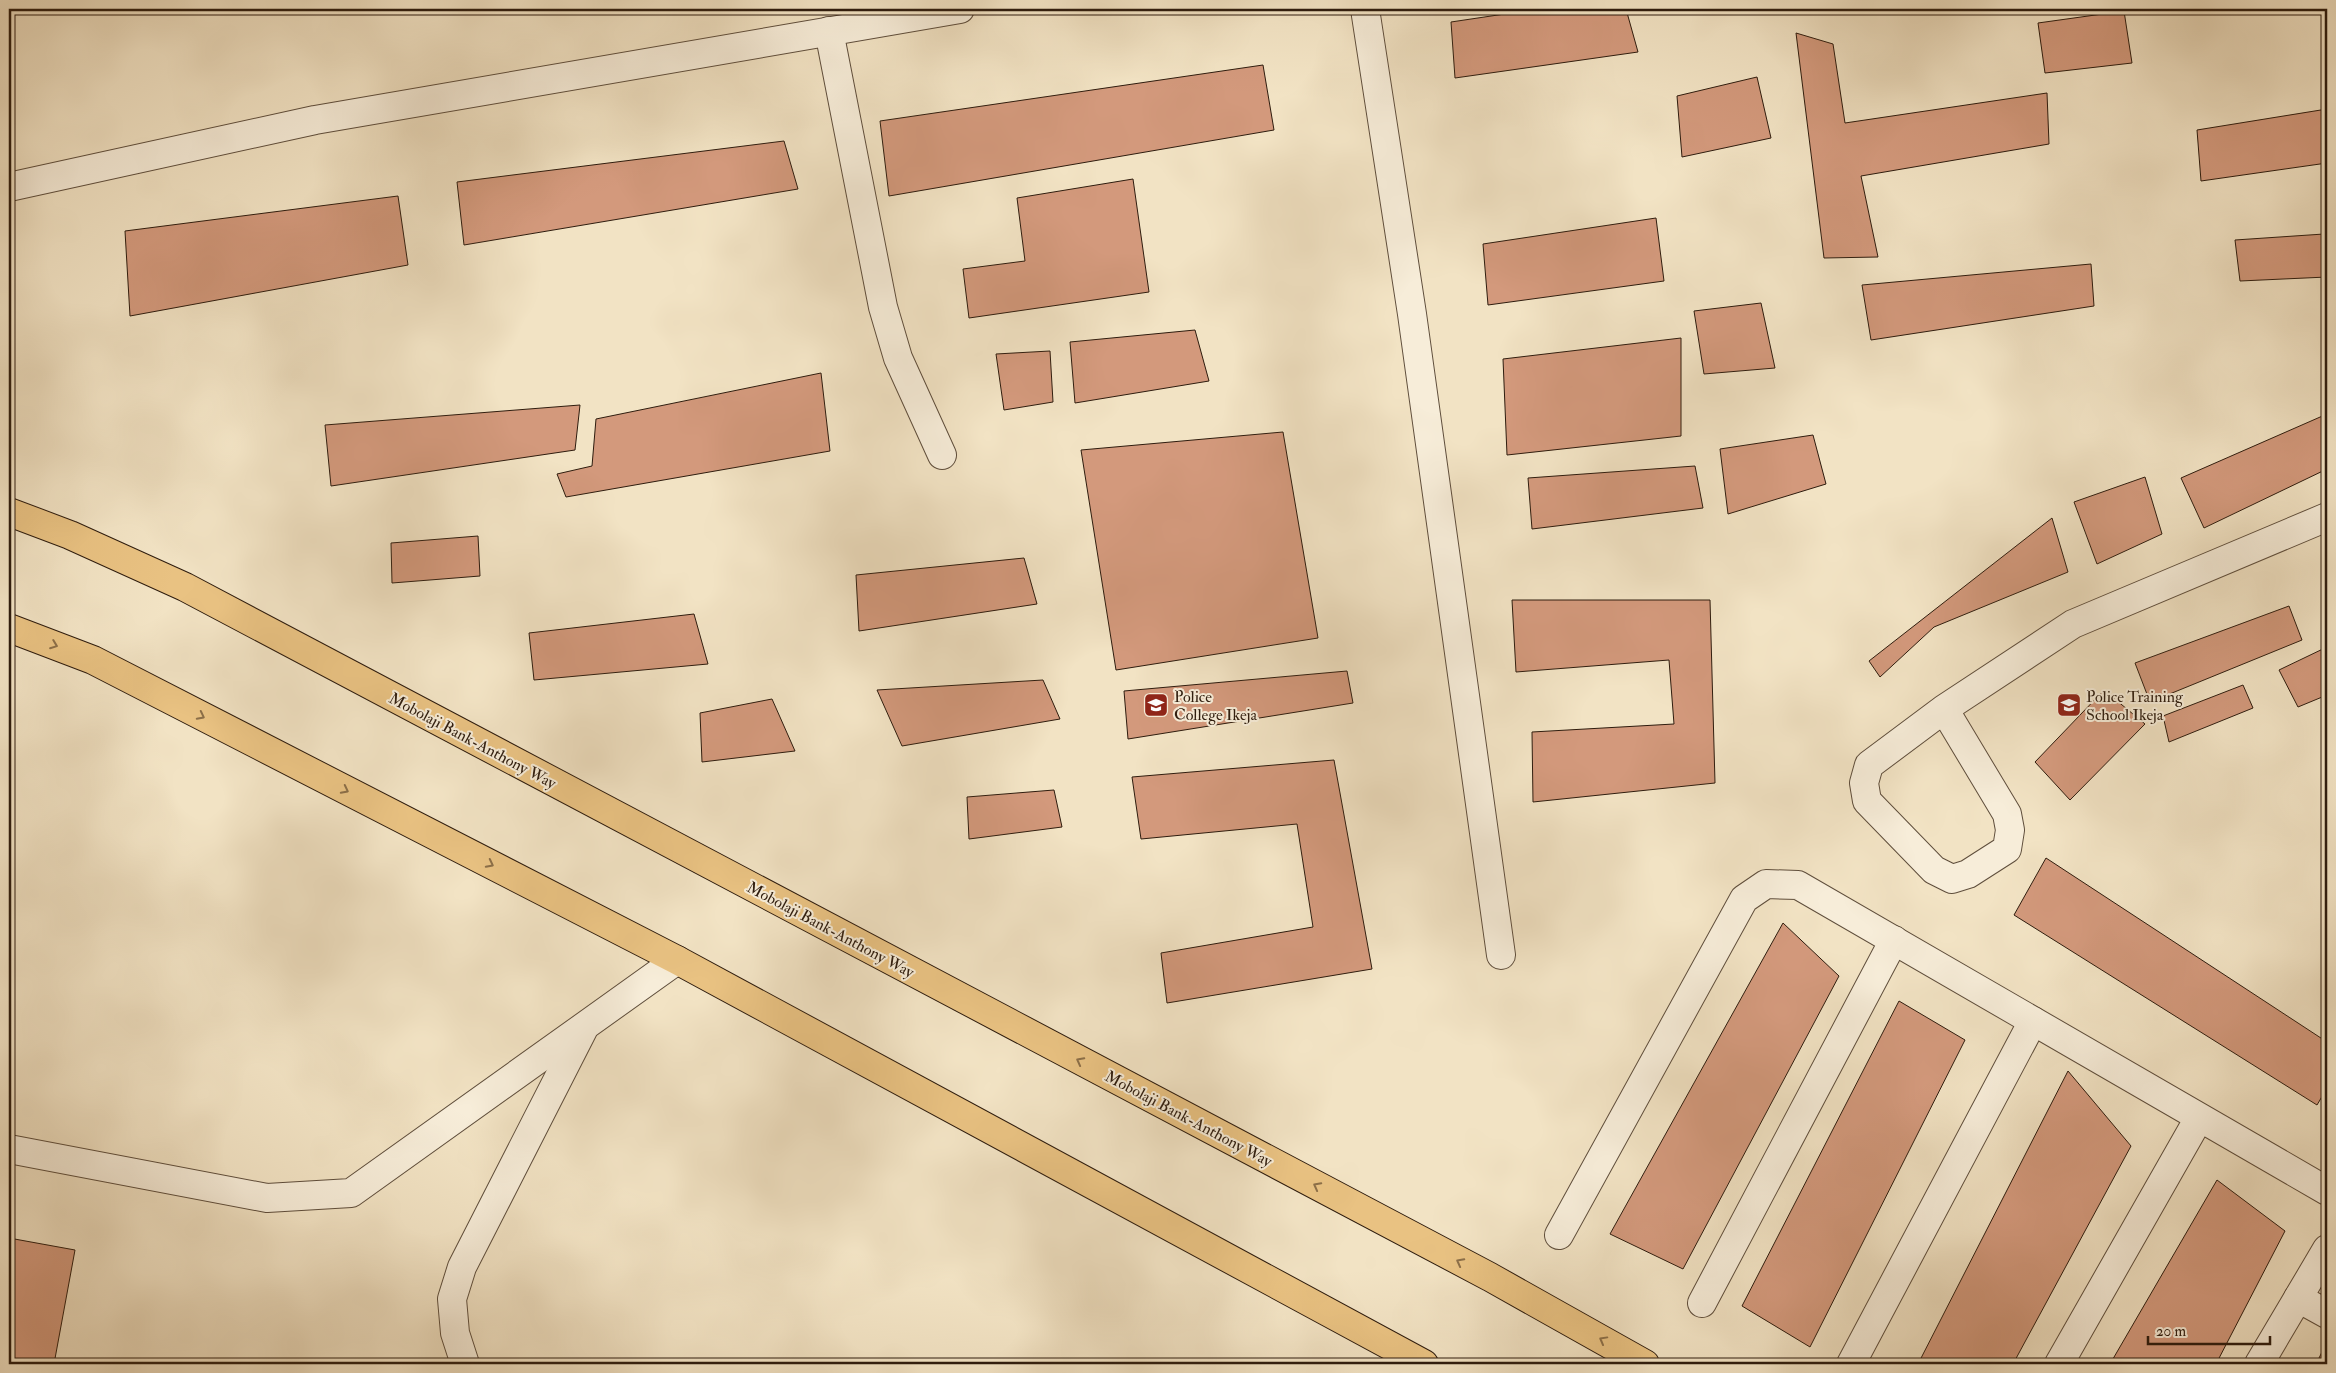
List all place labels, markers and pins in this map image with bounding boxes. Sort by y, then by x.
place label: Police College Ikeja [1174,687,1257,725]
place label: Police Training School Ikeja [2086,687,2184,725]
school or university icon: Police College Ikeja [1143,692,1169,718]
school or university icon: Police Training School Ikeja [2056,692,2082,718]

